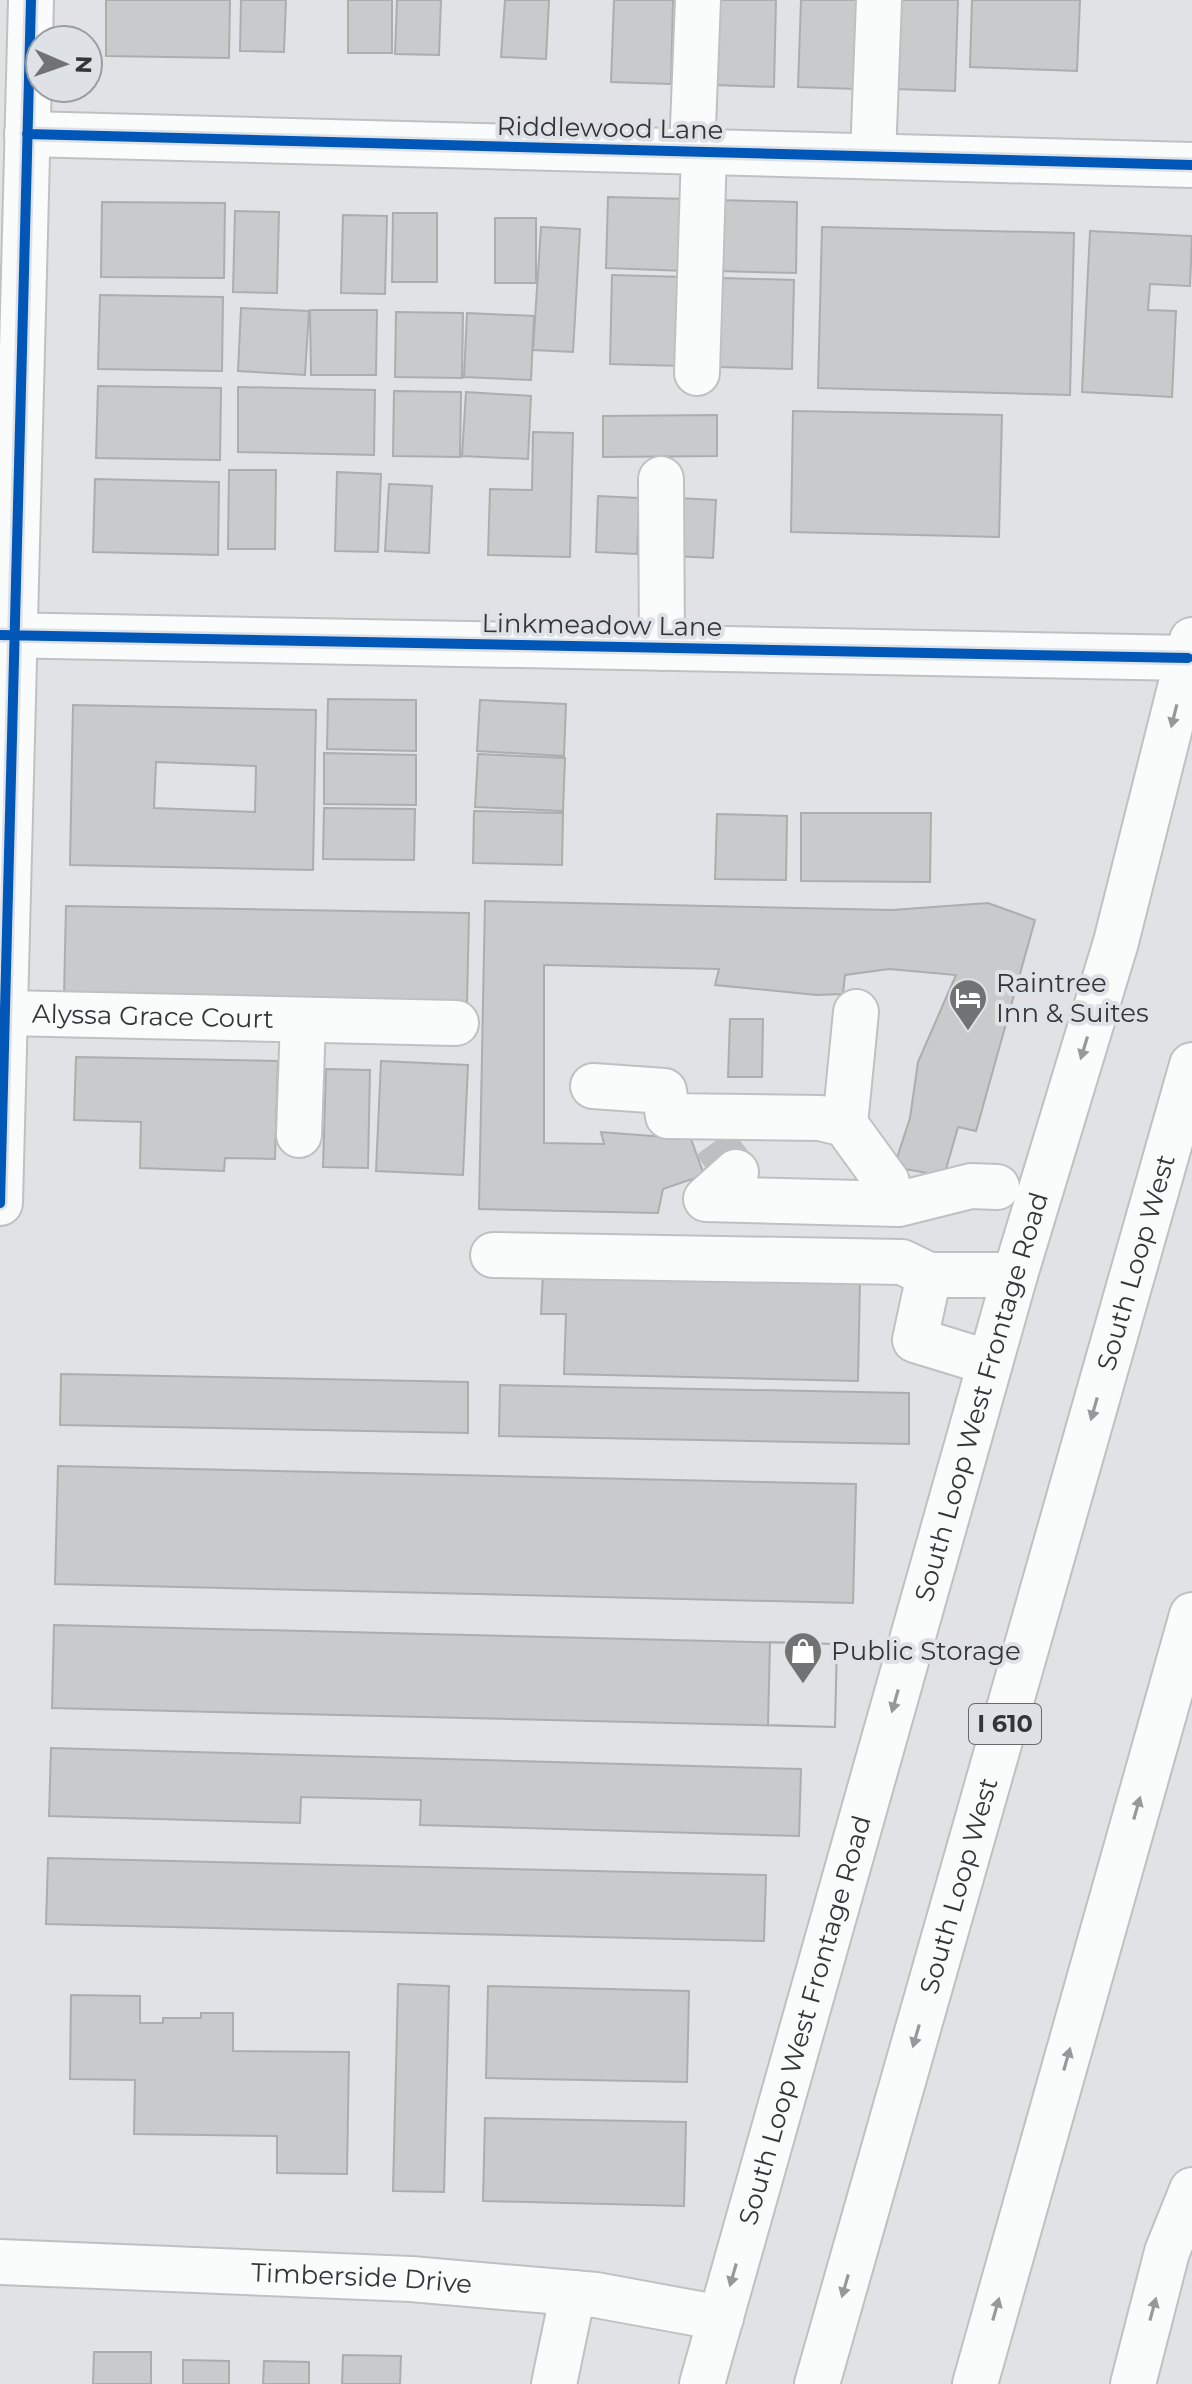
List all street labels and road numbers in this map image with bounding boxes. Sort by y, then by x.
street label: Riddlewood Lane [496,110,724,146]
street label: Linkmeadow Lane [481,607,723,643]
street label: Alyssa Grace Court [32,998,274,1035]
street label: South Loop West [1090,1151,1182,1374]
street label: South Loop West Frontage Road [908,1188,1055,1605]
road number: I 610 [969,1704,1041,1744]
street label: South Loop West [913,1774,1005,1998]
street label: South Loop West Frontage Road [732,1812,878,2229]
street label: Timberside Drive [250,2256,473,2300]

